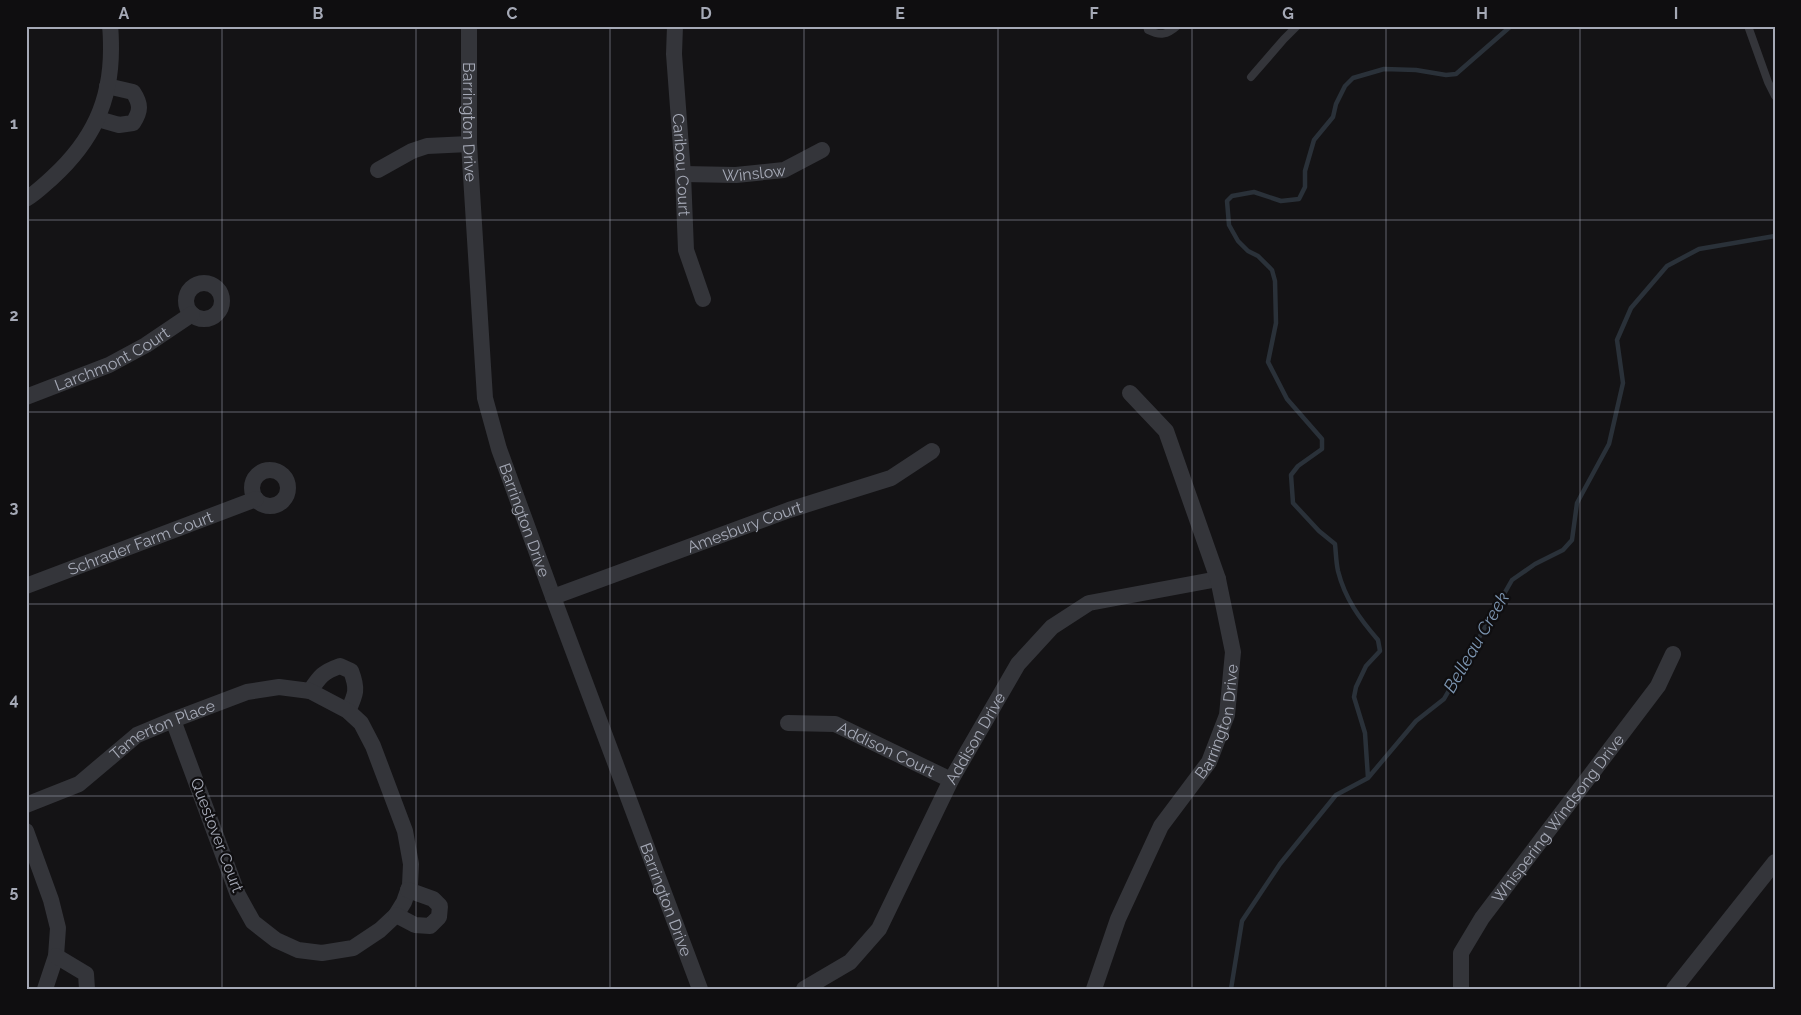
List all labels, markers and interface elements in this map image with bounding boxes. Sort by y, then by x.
text: A [119,4,130,23]
text: B [313,4,324,23]
text: C [507,4,518,23]
text: D [700,4,712,23]
text: E [895,4,905,23]
text: F [1089,4,1099,23]
text: G [1282,4,1294,23]
text: H [1476,4,1488,23]
text: I [1674,4,1678,23]
street label: Barrington Drive [459,62,481,182]
street label: Caribou Court [669,113,694,217]
text: 1 [10,114,18,133]
street label: Winslow [722,160,787,185]
text: 2 [9,306,19,325]
street label: Larchmont Court [52,322,173,395]
street label: Barrington Drive [495,461,554,580]
street label: Amesbury Court [684,497,805,556]
text: 3 [10,498,19,517]
street label: Schrader Farm Court [65,507,216,579]
water label: Belleau Creek [1439,588,1513,696]
street label: Barrington Drive [1190,663,1241,782]
street label: Addison Drive [941,689,1009,788]
text: 4 [9,690,19,709]
street label: Tamerton Place [106,696,218,763]
street label: Addison Court [835,717,939,781]
street label: Whispering Windsong Drive [1488,730,1628,906]
street label: Questover Court [186,775,248,895]
street label: Barrington Drive [637,840,696,959]
text: 5 [10,882,19,901]

